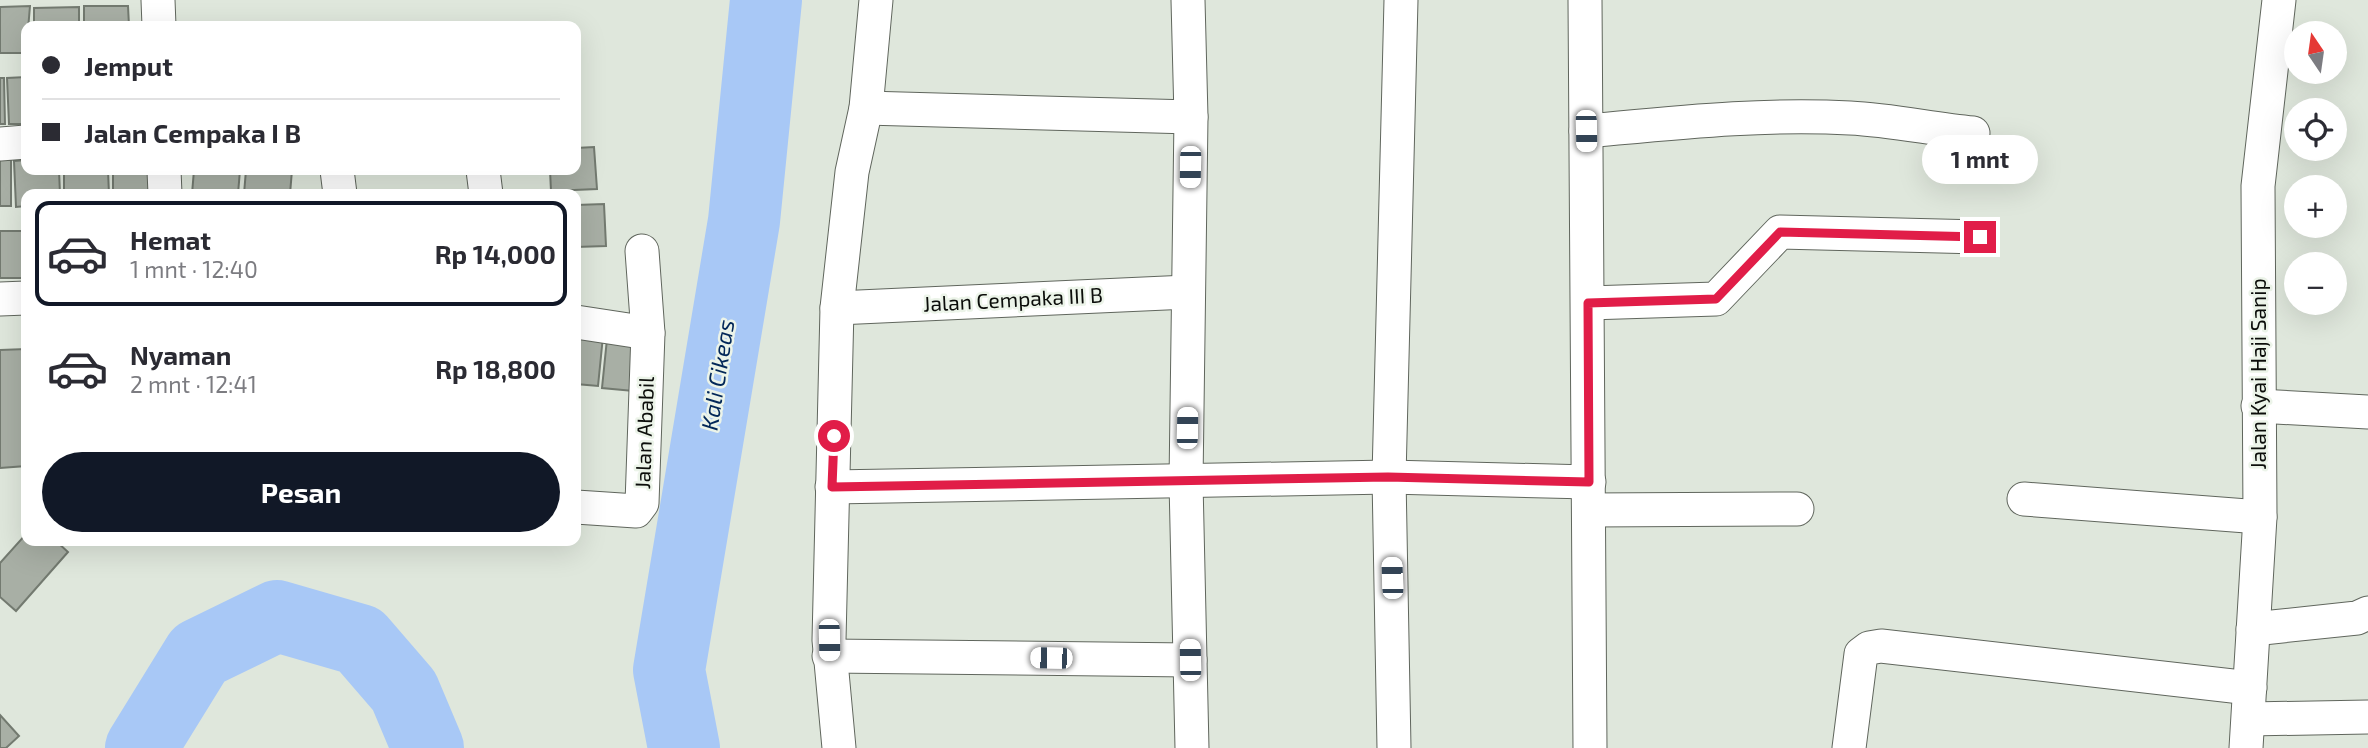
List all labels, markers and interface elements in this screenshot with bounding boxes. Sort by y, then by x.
north arrow [2284,21,2347,84]
map controls [2284,21,2347,315]
text: Jemput [84,50,173,81]
button: locate [2284,98,2347,161]
car [1576,110,1597,152]
text: Jalan Cempaka I B [84,117,301,148]
callout: 1 mnt [1922,135,2038,184]
text: 1 mnt [1951,145,2009,173]
car [1180,146,1201,188]
button: + [2284,175,2347,238]
route end [1964,221,1996,253]
icon: car [46,222,109,285]
text: Hemat [130,224,211,255]
text: Rp 14,000 [435,238,556,269]
button: − [2284,252,2347,315]
text: 1 mnt · 12:40 [130,255,258,283]
street label: Jalan Kyai Haji Sanip [2245,278,2271,470]
street label: Jalan Cempaka III B [922,281,1103,316]
water label: Kali Cikeas [694,317,740,432]
icon: car [46,337,109,400]
text: Nyaman [130,339,231,370]
text: Rp 18,800 [435,353,556,384]
text: 2 mnt · 12:41 [130,370,257,398]
street label: Jalan Ababil [629,375,658,490]
car [1177,407,1198,449]
route start [818,420,850,452]
button: Pesan [42,452,560,532]
car [1381,557,1404,599]
car [819,619,840,661]
car [1180,639,1201,681]
car [1030,647,1073,669]

